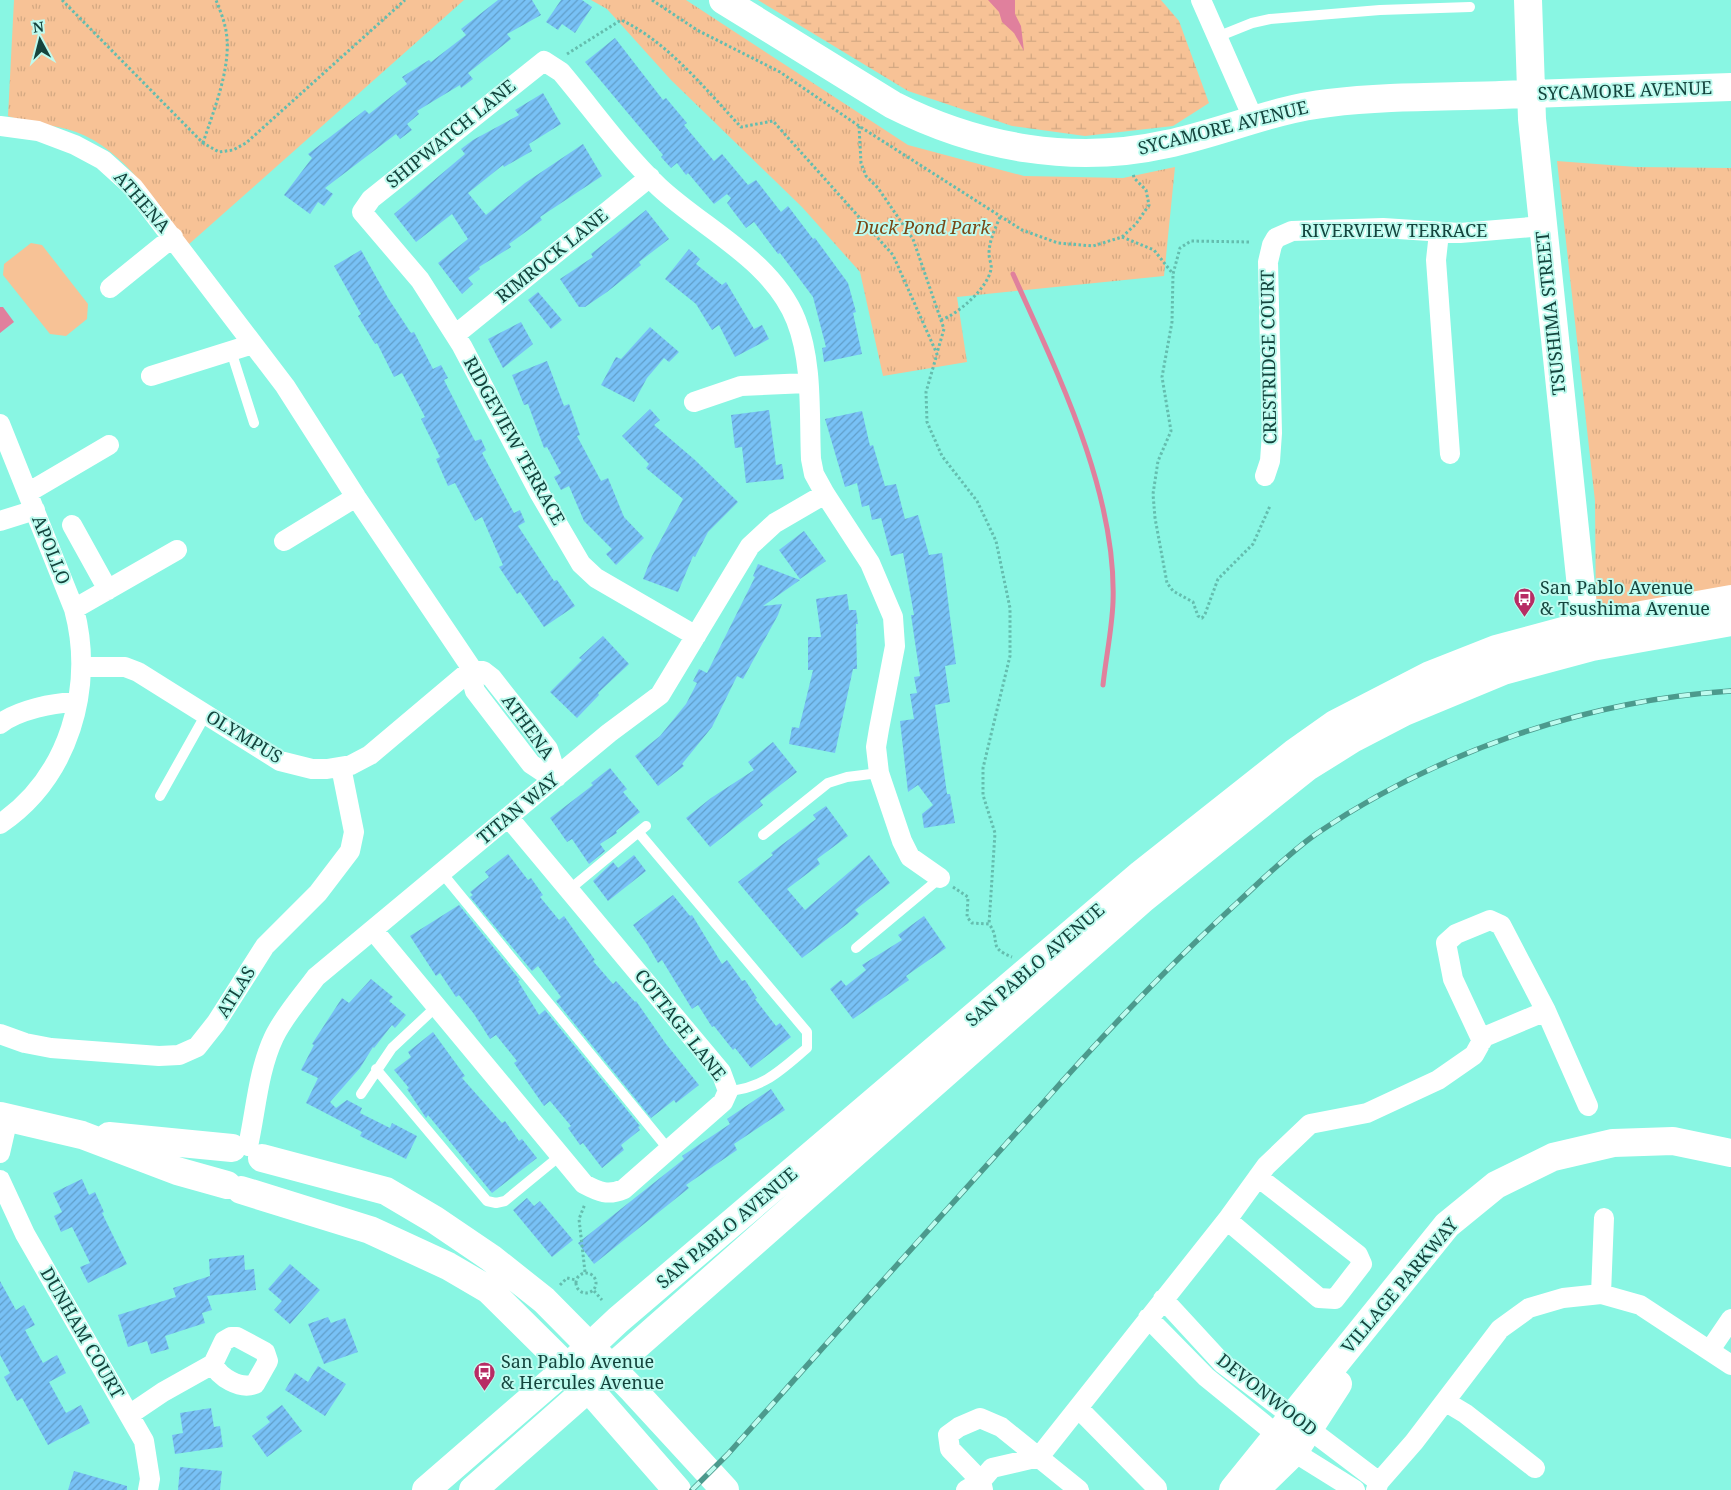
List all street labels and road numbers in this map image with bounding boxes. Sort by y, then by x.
street label: SHIPWATCH LANE [381,73,520,193]
street label: SYCAMORE AVENUE [1537,75,1712,105]
street label: SYCAMORE AVENUE [1135,94,1310,160]
street label: ATHENA [109,165,176,238]
street label: RIMROCK LANE [490,203,612,308]
street label: RIVERVIEW TERRACE [1301,218,1487,242]
street label: TSUSHIMA STREET [1529,230,1571,396]
street label: CRESTRIDGE COURT [1254,270,1282,445]
street label: RIDGEVIEW TERRACE [459,352,571,529]
street label: APOLLO [27,511,77,588]
street label: ATHENA [497,689,561,764]
street label: OLYMPUS [202,704,287,768]
street label: TITAN WAY [472,767,564,849]
street label: SAN PABLO AVENUE [960,897,1109,1031]
street label: ATLAS [210,961,260,1022]
street label: COTTAGE LANE [630,964,732,1085]
street label: SAN PABLO AVENUE [651,1161,802,1293]
street label: VILLAGE PARKWAY [1336,1212,1463,1358]
street label: DUNHAM COURT [35,1262,130,1403]
street label: DEVONWOOD [1213,1347,1323,1441]

